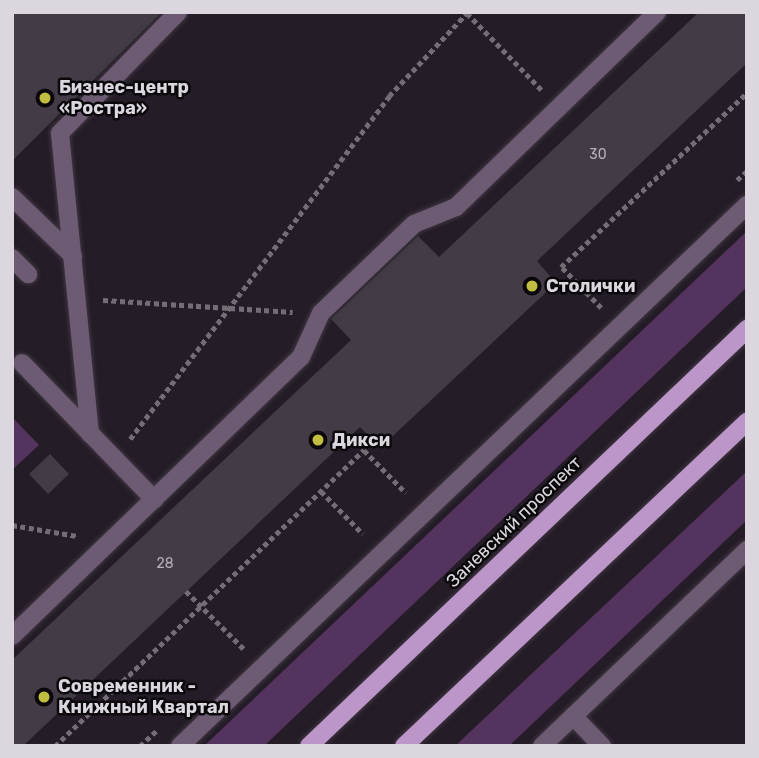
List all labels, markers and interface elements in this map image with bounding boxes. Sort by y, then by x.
place label: Бизнес-центр «Ростра» [59,77,189,119]
marker: Бизнес-центр «Ростра» [37,90,53,106]
house number: 30 [589,147,607,163]
place label: Столички [546,275,635,297]
marker: Столички [524,278,540,294]
place label: Дикси [332,429,390,451]
marker: Дикси [310,432,326,448]
street label: Заневский проспект [442,452,586,592]
house number: 28 [156,556,174,572]
place label: Современник - Книжный Квартал [58,676,229,718]
marker: Современник - Книжный Квартал [36,689,52,705]

